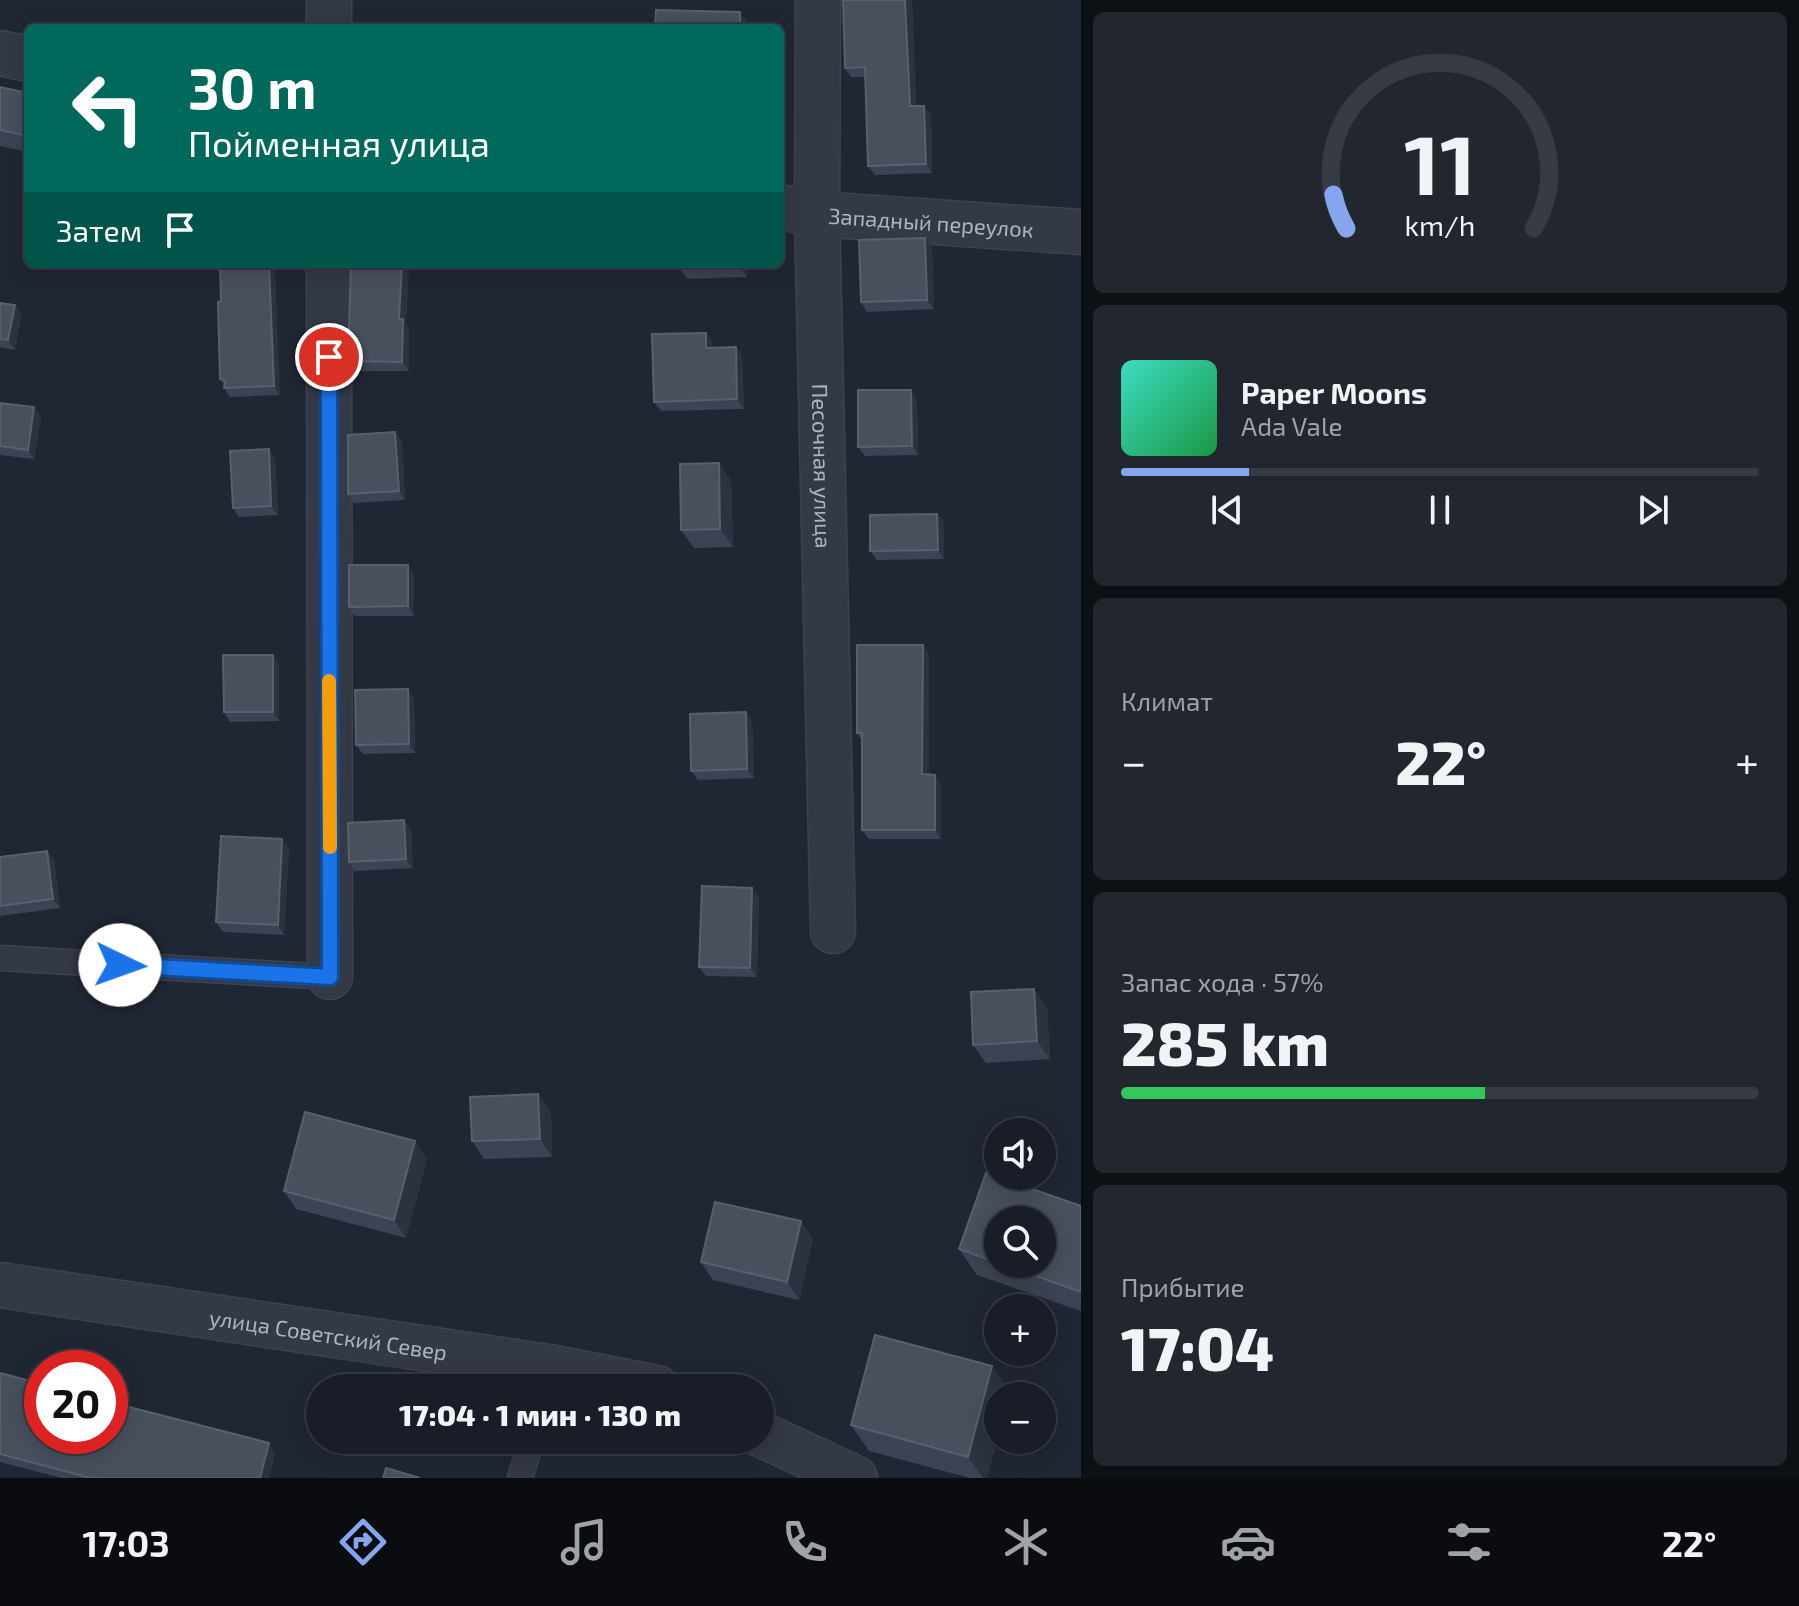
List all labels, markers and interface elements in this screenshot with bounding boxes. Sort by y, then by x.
text: 30 m [188,53,317,120]
icon: left [56,56,160,160]
text: 11 [1404,111,1476,211]
text: Пойменная улица [188,121,490,164]
street label: Западный переулок [828,202,1035,242]
text: km/h [1405,207,1475,242]
icon: arrive [158,208,202,252]
text: Затем [56,212,142,248]
pin [295,323,363,391]
icon: arrive [307,335,351,379]
text: Paper Moons [1241,374,1427,410]
street label: Песочная улица [808,383,837,549]
text: Ada Vale [1241,410,1343,441]
icon: previous [1205,488,1249,532]
icon: pause [1418,488,1462,532]
icon: next [1631,488,1675,532]
text: Климат [1121,685,1213,716]
text: 22° [1395,725,1486,797]
text: − [1121,734,1147,787]
text: + [1735,734,1759,787]
position arrow [78,923,162,1007]
text: Запас хода · 57% [1121,966,1323,997]
text: 285 km [1121,1006,1329,1078]
map controls [984,1118,1056,1454]
button: sound [984,1118,1056,1190]
button: search [984,1206,1056,1278]
text: Прибытие [1121,1271,1245,1302]
button: + [984,1294,1056,1366]
street label: улица Советский Север [208,1303,449,1365]
text: 17:04 [1121,1311,1274,1383]
speed limit sign: 20 [24,1350,128,1454]
button: − [984,1382,1056,1454]
text: 17:04 · 1 мин · 130 m [399,1396,681,1432]
icon: directions [335,1514,391,1570]
icon: music [556,1514,612,1570]
icon: phone [777,1514,833,1570]
icon: climate [998,1514,1054,1570]
icon: car [1220,1514,1276,1570]
icon: filters [1441,1514,1497,1570]
text: 17:03 [83,1521,170,1564]
text: 22° [1662,1521,1716,1564]

